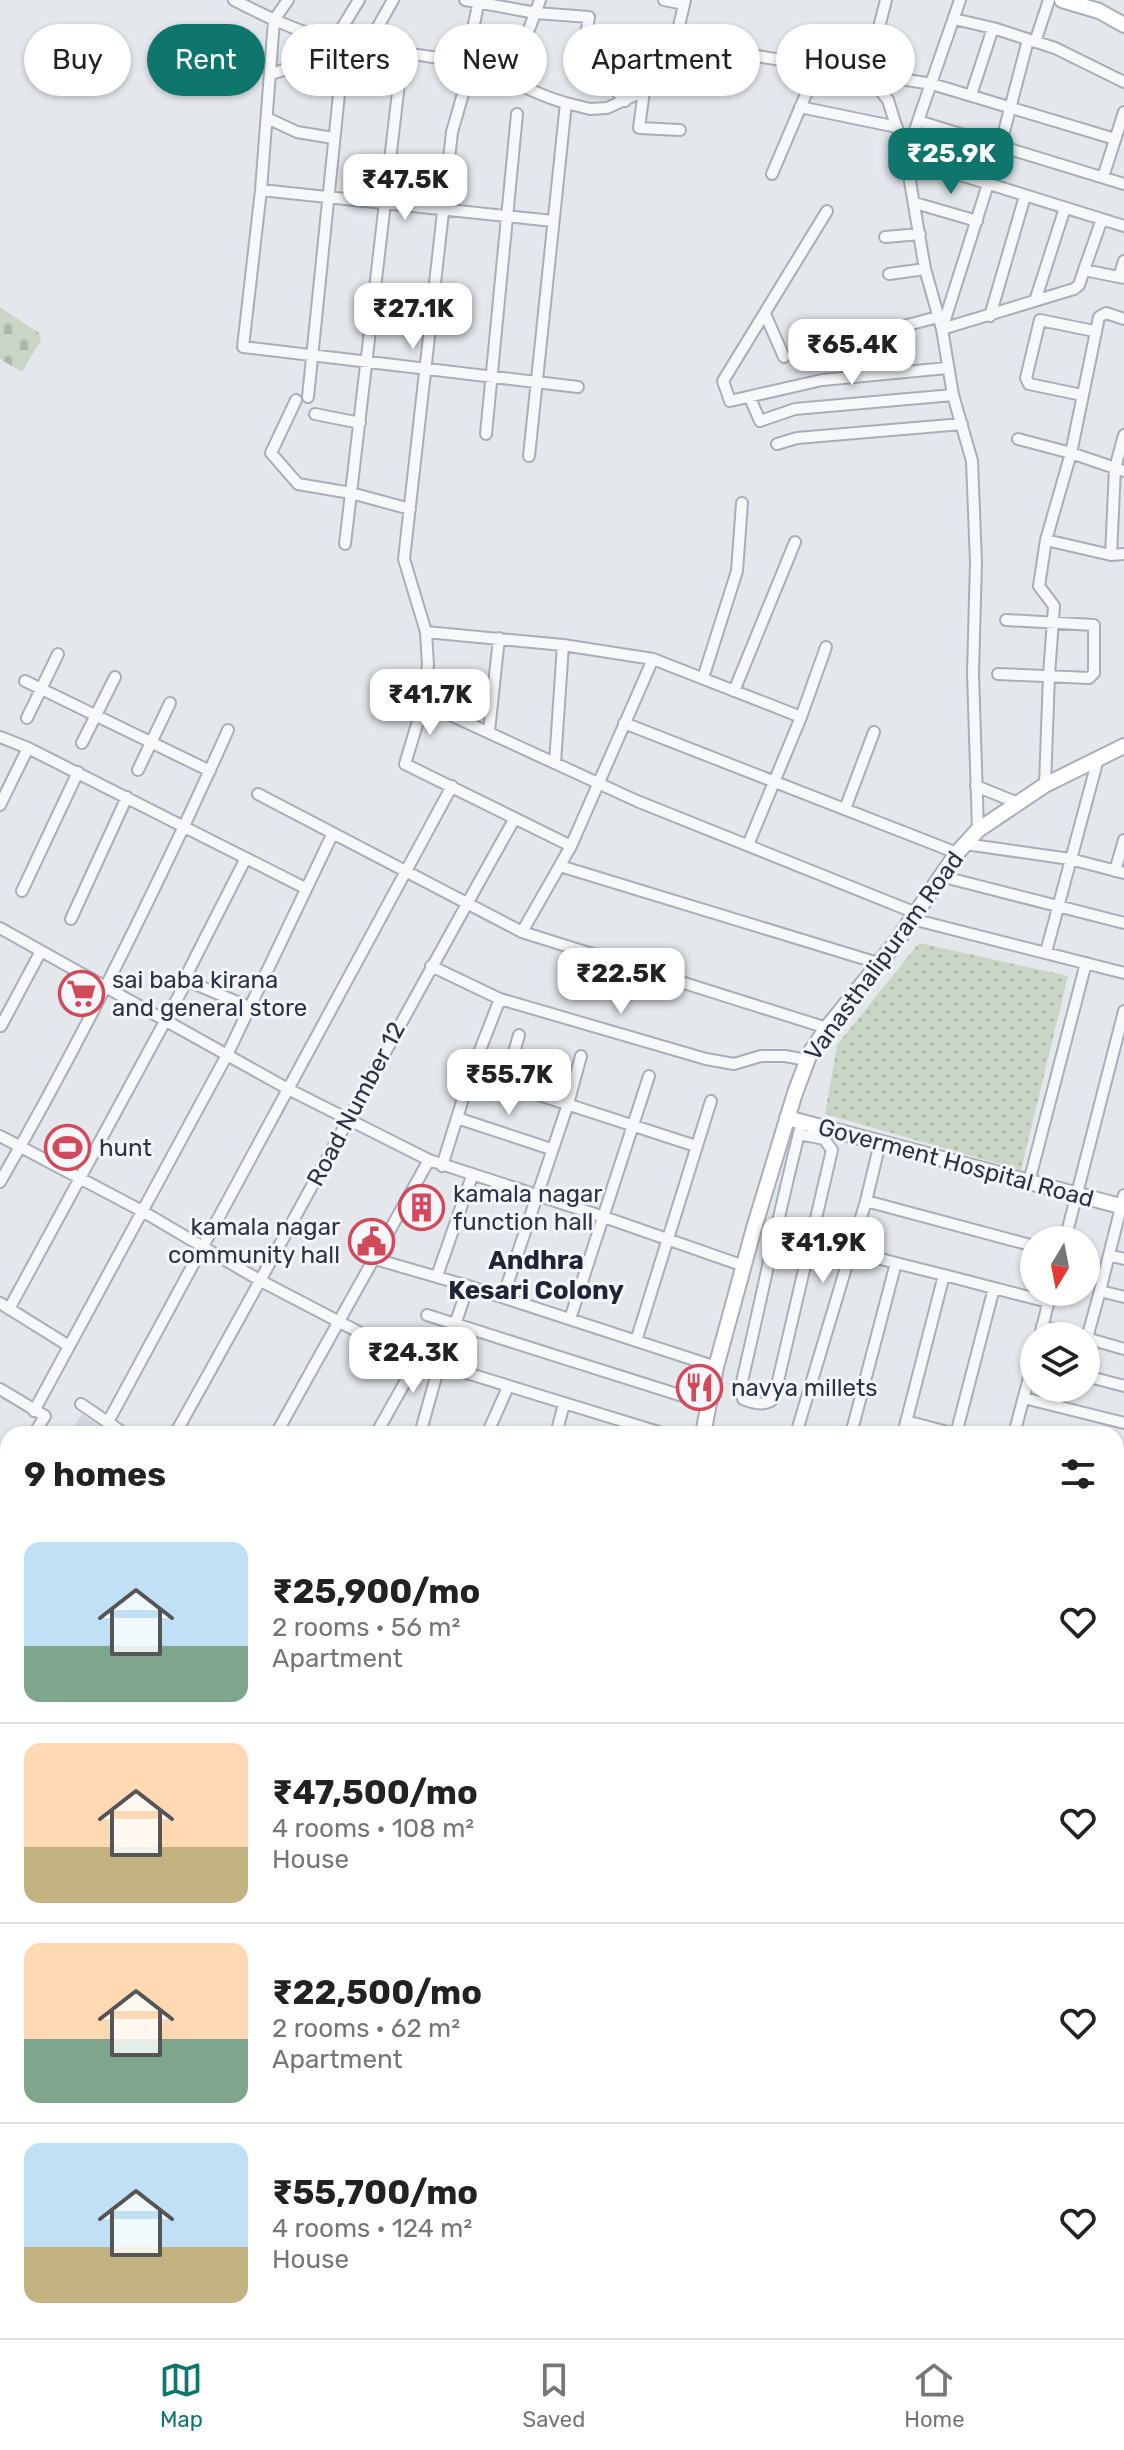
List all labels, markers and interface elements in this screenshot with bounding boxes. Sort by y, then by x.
chip: Buy [24,24,131,96]
chip: Rent [147,24,265,96]
chip: Filters [281,24,418,96]
chip: New [434,24,547,96]
chip: Apartment [563,24,760,96]
chip: House [776,24,915,96]
pin: ₹25.9K [886,128,1016,196]
text: ₹25.9K [906,138,996,169]
pin: ₹47.5K [340,154,470,222]
text: ₹47.5K [361,164,449,195]
pin: ₹27.1K [348,283,478,351]
text: ₹27.1K [372,293,454,324]
pin: ₹65.4K [787,319,917,387]
text: ₹65.4K [806,329,898,360]
pin: ₹41.7K [365,669,495,737]
text: ₹41.7K [388,679,472,710]
street label: Vanasthalipuram Road [799,846,969,1066]
pin: ₹22.5K [556,948,686,1016]
text: ₹22.5K [576,958,666,989]
place label: sai baba kirana and general store [112,966,307,1022]
supermarket icon: sai baba kirana and general store [57,970,105,1018]
street label: Road Number 12 [301,1017,411,1191]
pin: ₹55.7K [444,1049,574,1117]
text: ₹55.7K [465,1059,553,1090]
street label: Goverment Hospital Road [815,1113,1097,1213]
sports icon: hunt [44,1124,92,1172]
place label: hunt [99,1134,152,1162]
place label: kamala nagar function hall [453,1180,602,1236]
building icon: kamala nagar function hall [398,1184,446,1232]
place label: kamala nagar community hall [168,1213,340,1269]
public building icon: kamala nagar community hall [347,1217,395,1265]
pin: ₹41.9K [758,1217,888,1285]
north arrow [1020,1226,1100,1306]
map controls [1020,1226,1100,1402]
text: ₹41.9K [780,1227,866,1258]
district label: Andhra Kesari Colony [448,1245,624,1306]
button: layers [1020,1322,1100,1402]
pin: ₹24.3K [348,1327,478,1395]
text: ₹24.3K [367,1337,459,1368]
restaurant icon: navya millets [676,1364,724,1412]
place label: navya millets [731,1374,878,1402]
icon: filters [1056,1452,1100,1496]
text: 9 homes [24,1454,166,1495]
text: ₹25,900/mo [272,1571,480,1612]
icon: home [88,1574,184,1670]
icon: heart [1056,1600,1100,1644]
text: 2 rooms · 56 m² [272,1612,460,1643]
text: Apartment [272,1643,403,1674]
text: ₹47,500/mo [272,1772,478,1813]
icon: home [88,1775,184,1871]
icon: heart [1056,1801,1100,1845]
text: 4 rooms · 108 m² [272,1813,474,1844]
text: House [272,1844,349,1875]
text: ₹22,500/mo [272,1972,482,2013]
icon: home [88,1975,184,2071]
icon: heart [1056,2001,1100,2045]
text: 2 rooms · 62 m² [272,2013,460,2044]
text: Apartment [272,2044,403,2075]
text: ₹55,700/mo [272,2172,478,2213]
icon: home [88,2175,184,2271]
icon: heart [1056,2201,1100,2245]
text: 4 rooms · 124 m² [272,2213,472,2244]
text: House [272,2244,349,2275]
tab: Map [159,2358,203,2433]
tab: Saved [522,2358,585,2433]
tab: Home [904,2358,964,2433]

